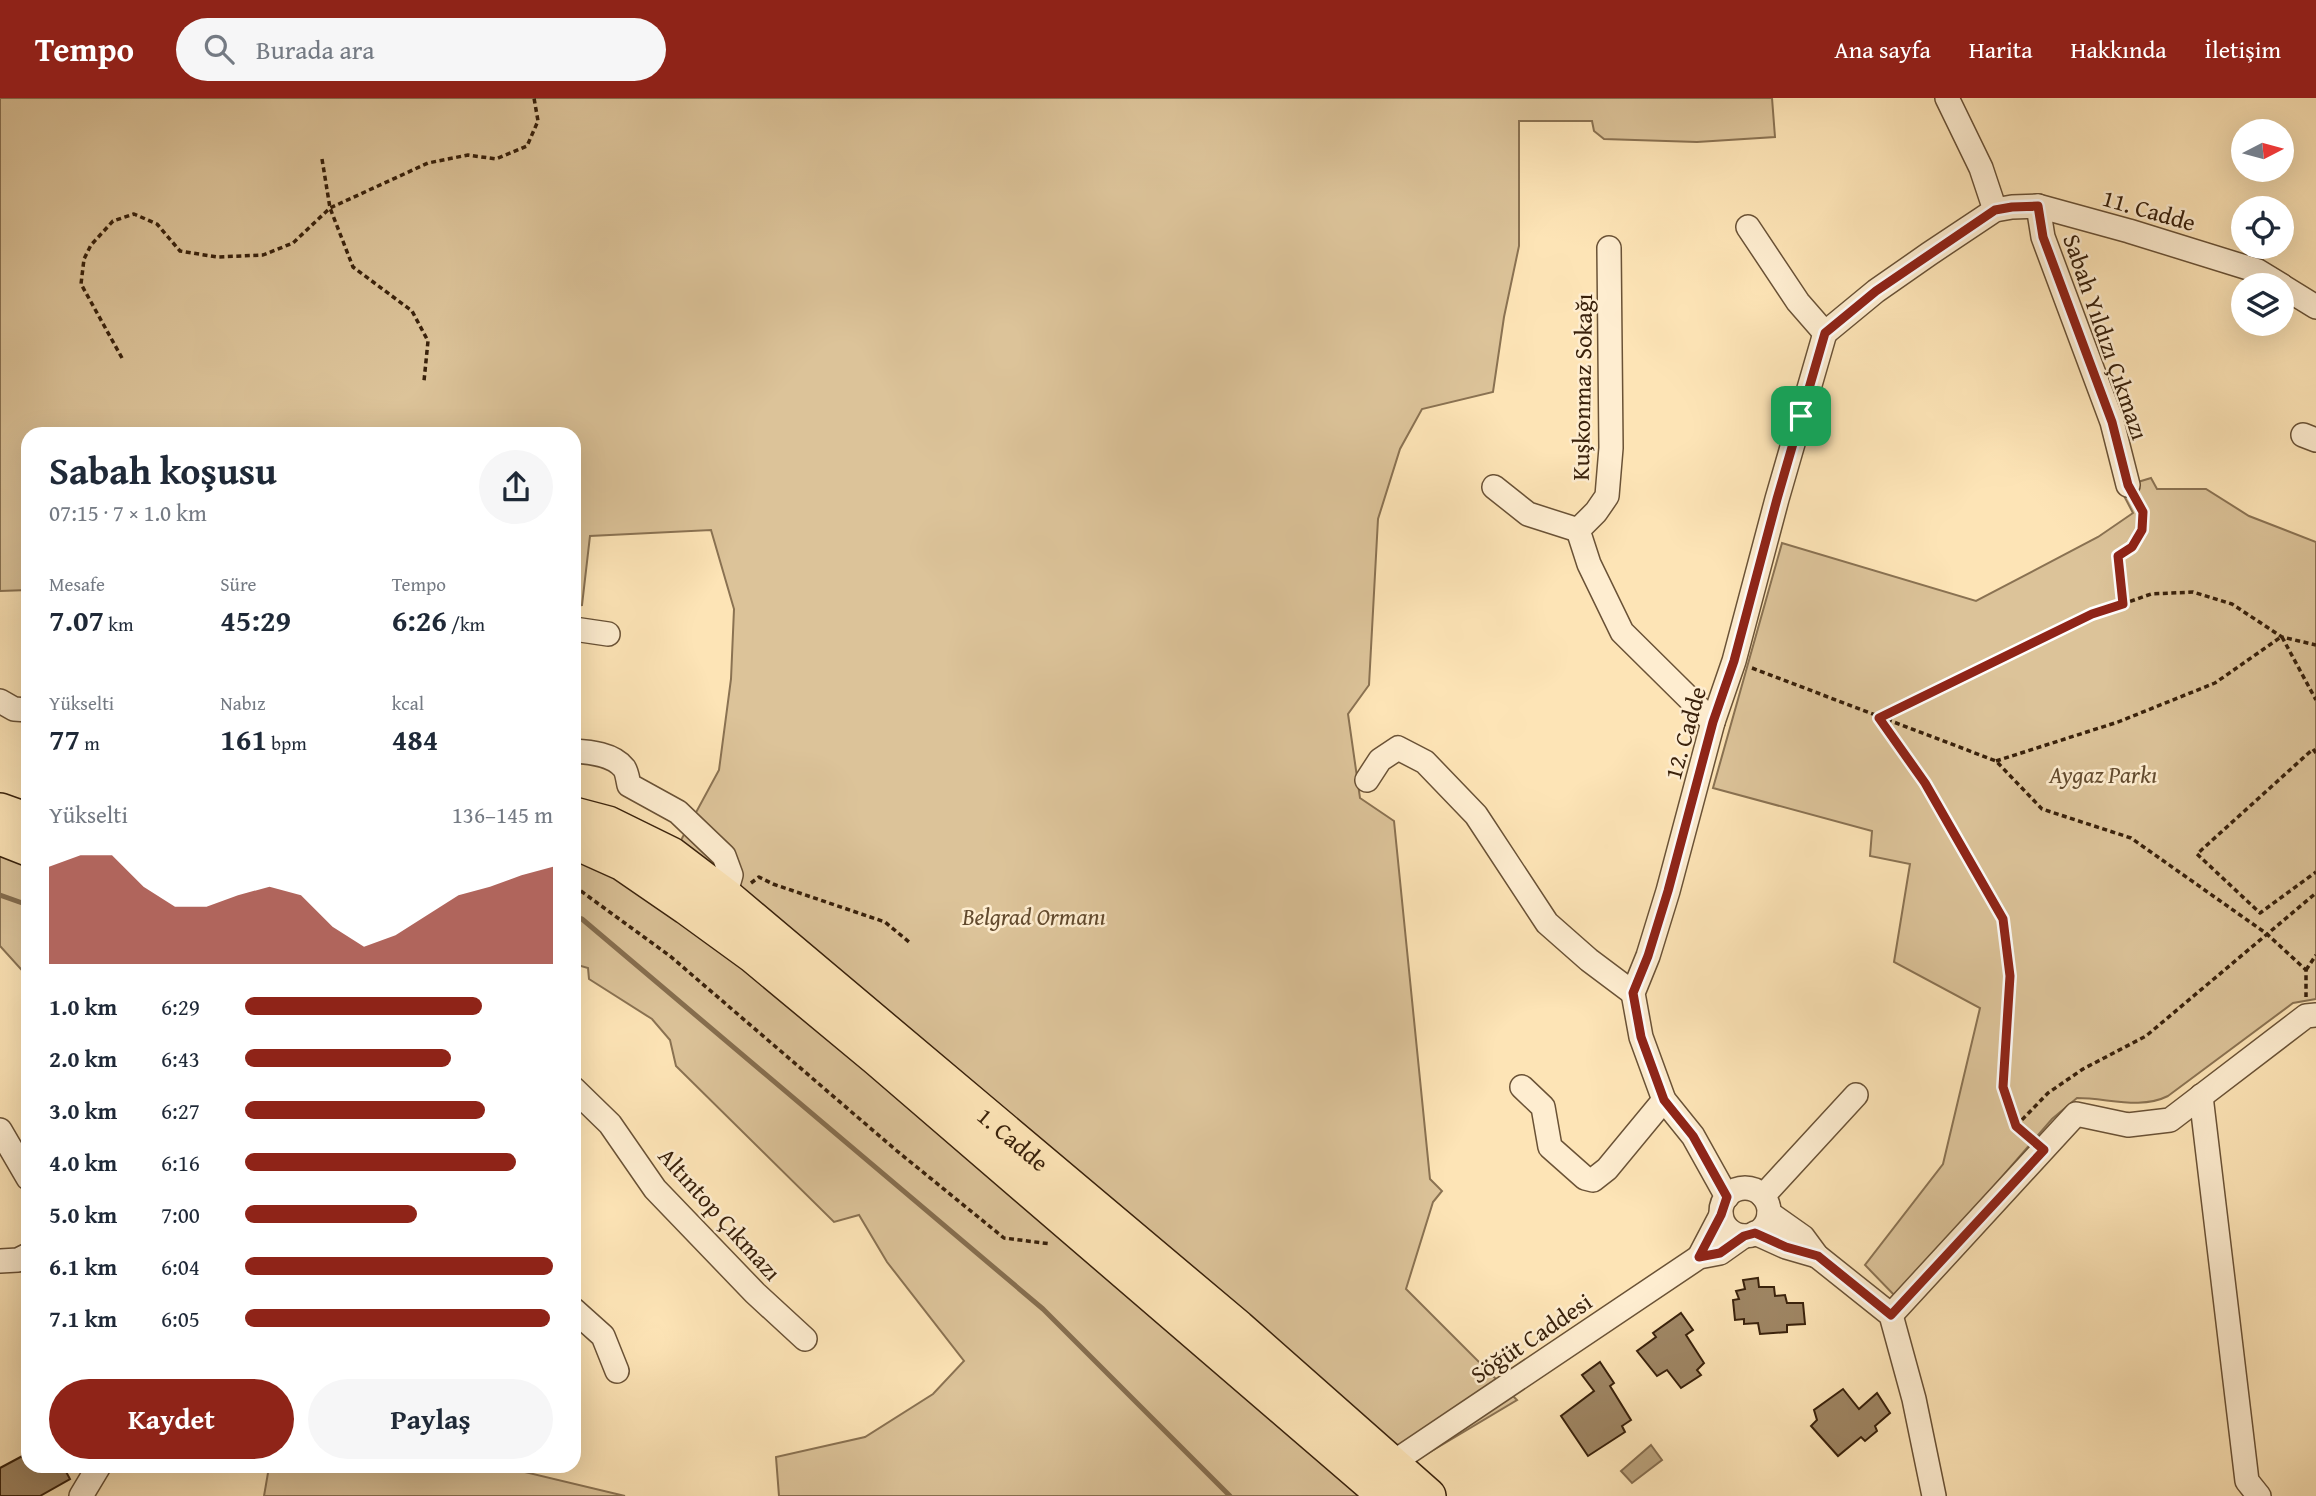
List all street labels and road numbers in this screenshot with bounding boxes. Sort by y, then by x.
street label: 11. Cadde [2098,180,2200,240]
street label: Sabah Yıldızı Çıkmazı [2054,229,2158,445]
street label: Kuşkonmaz Sokağı [1563,293,1601,481]
street label: 12. Cadde [1655,682,1715,784]
street label: 1. Cadde [970,1098,1057,1179]
street label: Altıntop Çıkmazı [650,1139,790,1289]
street label: Söğüt Caddesi [1463,1284,1599,1392]

